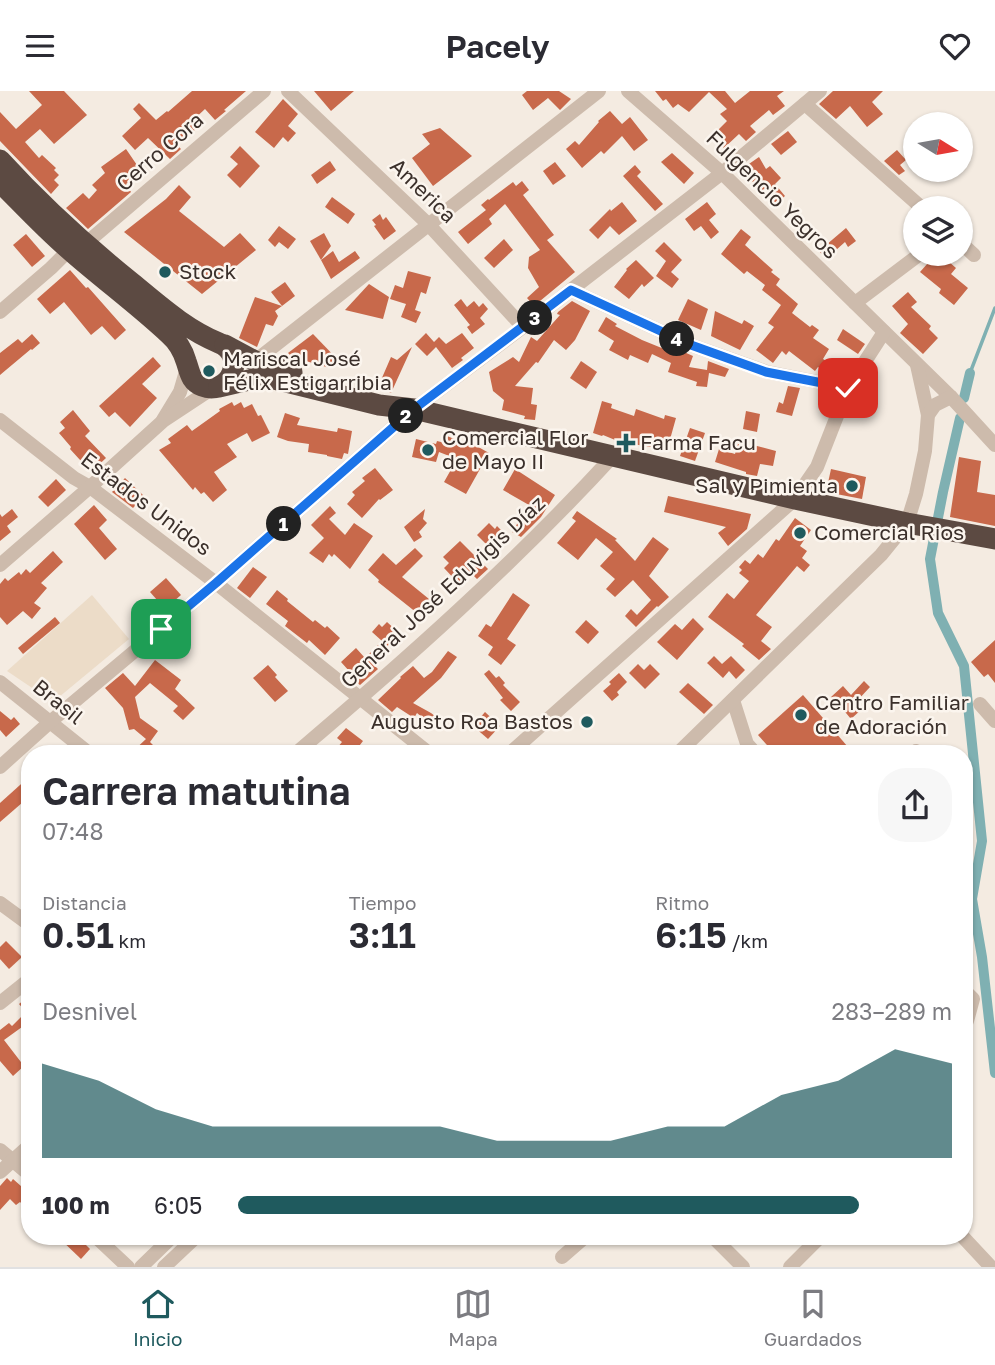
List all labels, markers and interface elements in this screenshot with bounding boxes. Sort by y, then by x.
icon: menu [21,27,59,65]
text: Pacely [445,27,550,65]
icon: heart [936,27,974,65]
street label: Cerro Cora [110,106,208,196]
north arrow [903,112,973,182]
map controls [903,112,973,266]
street label: Fulgencio Yegros [701,125,844,264]
street label: America [385,152,462,228]
button: layers [903,196,973,266]
place label: Stock [179,258,236,284]
marker: Stock [157,264,173,280]
pin: 3 [518,301,552,335]
text: 3 [529,306,540,329]
pin: 4 [660,321,694,357]
text: 4 [671,327,682,350]
place label: Mariscal José Félix Estigarribia [223,345,392,395]
pin [818,358,878,418]
marker: Mariscal José Félix Estigarribia [201,363,217,379]
icon: check [829,369,867,407]
pin: 2 [388,399,424,433]
text: 2 [400,404,411,427]
place label: Comercial Flor de Mayo II [442,424,588,474]
place label: Farma Facu [640,429,756,455]
marker: Farma Facu [618,435,634,451]
marker: Comercial Flor de Mayo II [420,442,436,458]
street label: Estados Unidos [76,446,217,561]
place label: Sal y Pimienta [695,472,838,498]
marker: Sal y Pimienta [844,478,860,494]
street label: General José Eduvigis Díaz [335,490,550,693]
pin: 1 [266,507,302,541]
text: 1 [279,512,288,535]
place label: Comercial Rios [814,519,964,545]
marker: Comercial Rios [792,525,808,541]
pin [131,599,191,659]
icon: arrive [142,610,180,648]
street label: Brasil [28,673,89,729]
place label: Centro Familiar de Adoración [815,689,969,739]
marker: Centro Familiar de Adoración [793,707,809,723]
place label: Augusto Roa Bastos [371,708,573,734]
marker: Augusto Roa Bastos [579,714,595,730]
text: Carrera matutina [42,768,351,813]
button: share [878,768,952,842]
text: 07:48 [42,817,103,845]
text: Distancia [42,891,127,914]
text: Tiempo [349,891,416,914]
text: Ritmo [655,891,709,914]
text: 0.51 [42,914,114,956]
text: 3:11 [349,914,416,956]
text: 6:15 [655,914,727,956]
text: km [114,929,146,952]
text: /km [727,929,768,952]
text: Desnivel [42,997,137,1025]
text: 283–289 m [832,997,952,1025]
text: 100 m [42,1191,110,1219]
text: 6:05 [154,1191,202,1219]
tab: Inicio [133,1285,183,1350]
tab: Mapa [448,1285,498,1350]
tab: Guardados [764,1285,862,1350]

